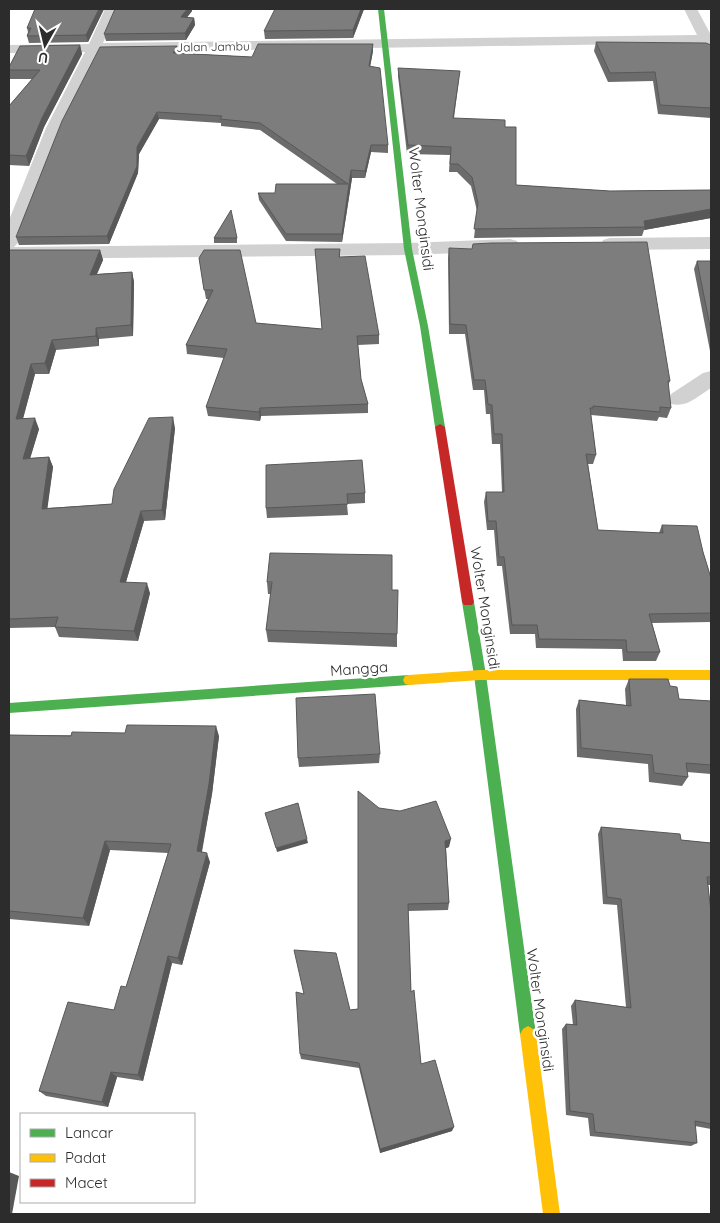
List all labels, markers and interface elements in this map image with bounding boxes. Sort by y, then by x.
north arrow [20,20,70,70]
street label: Jalan Jambu [176,38,250,55]
text: U [37,48,49,67]
street label: Wolter Monginsidi [405,146,438,272]
street label: Wolter Monginsidi [466,545,505,671]
street label: Mangga [329,657,389,680]
street label: Wolter Monginsidi [522,947,559,1073]
legend [20,1113,195,1203]
text: Lancar [65,1123,114,1142]
text: Padat [65,1148,106,1167]
text: Macet [65,1173,108,1192]

